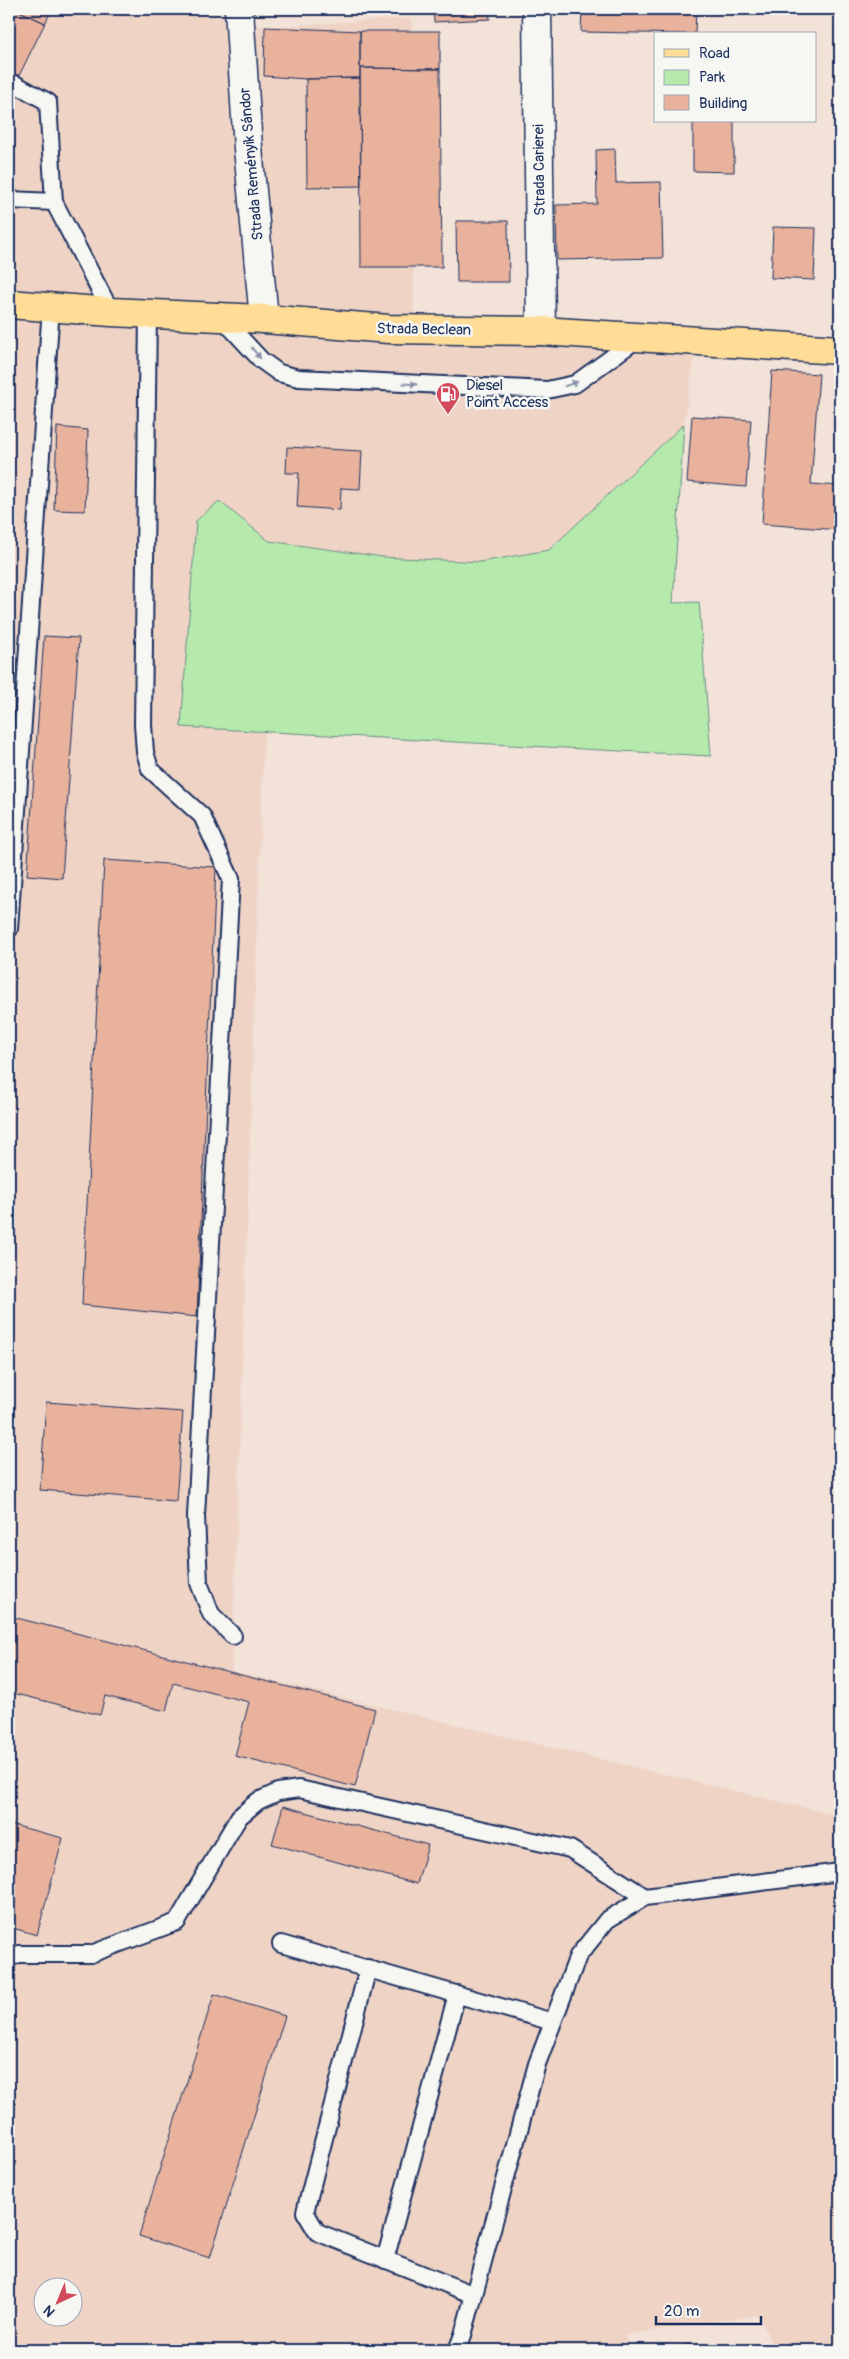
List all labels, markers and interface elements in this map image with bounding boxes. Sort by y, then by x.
legend [654,32,816,122]
text: Road [699,44,730,63]
text: Park [699,68,726,87]
street label: Strada Reményik Sándor [235,86,268,241]
text: Building [699,94,747,113]
street label: Strada Carierei [529,124,550,216]
street label: Strada Beclean [377,319,471,340]
one-way arrow [250,346,261,359]
place label: Diesel Point Access [466,376,549,412]
one-way arrow [402,380,418,388]
one-way arrow [564,380,579,388]
fuel station icon: Diesel Point Access [435,381,461,415]
north arrow [32,2276,82,2326]
scale bar [656,2294,762,2326]
text: N [40,2302,59,2320]
text: 20 m [664,2302,699,2321]

